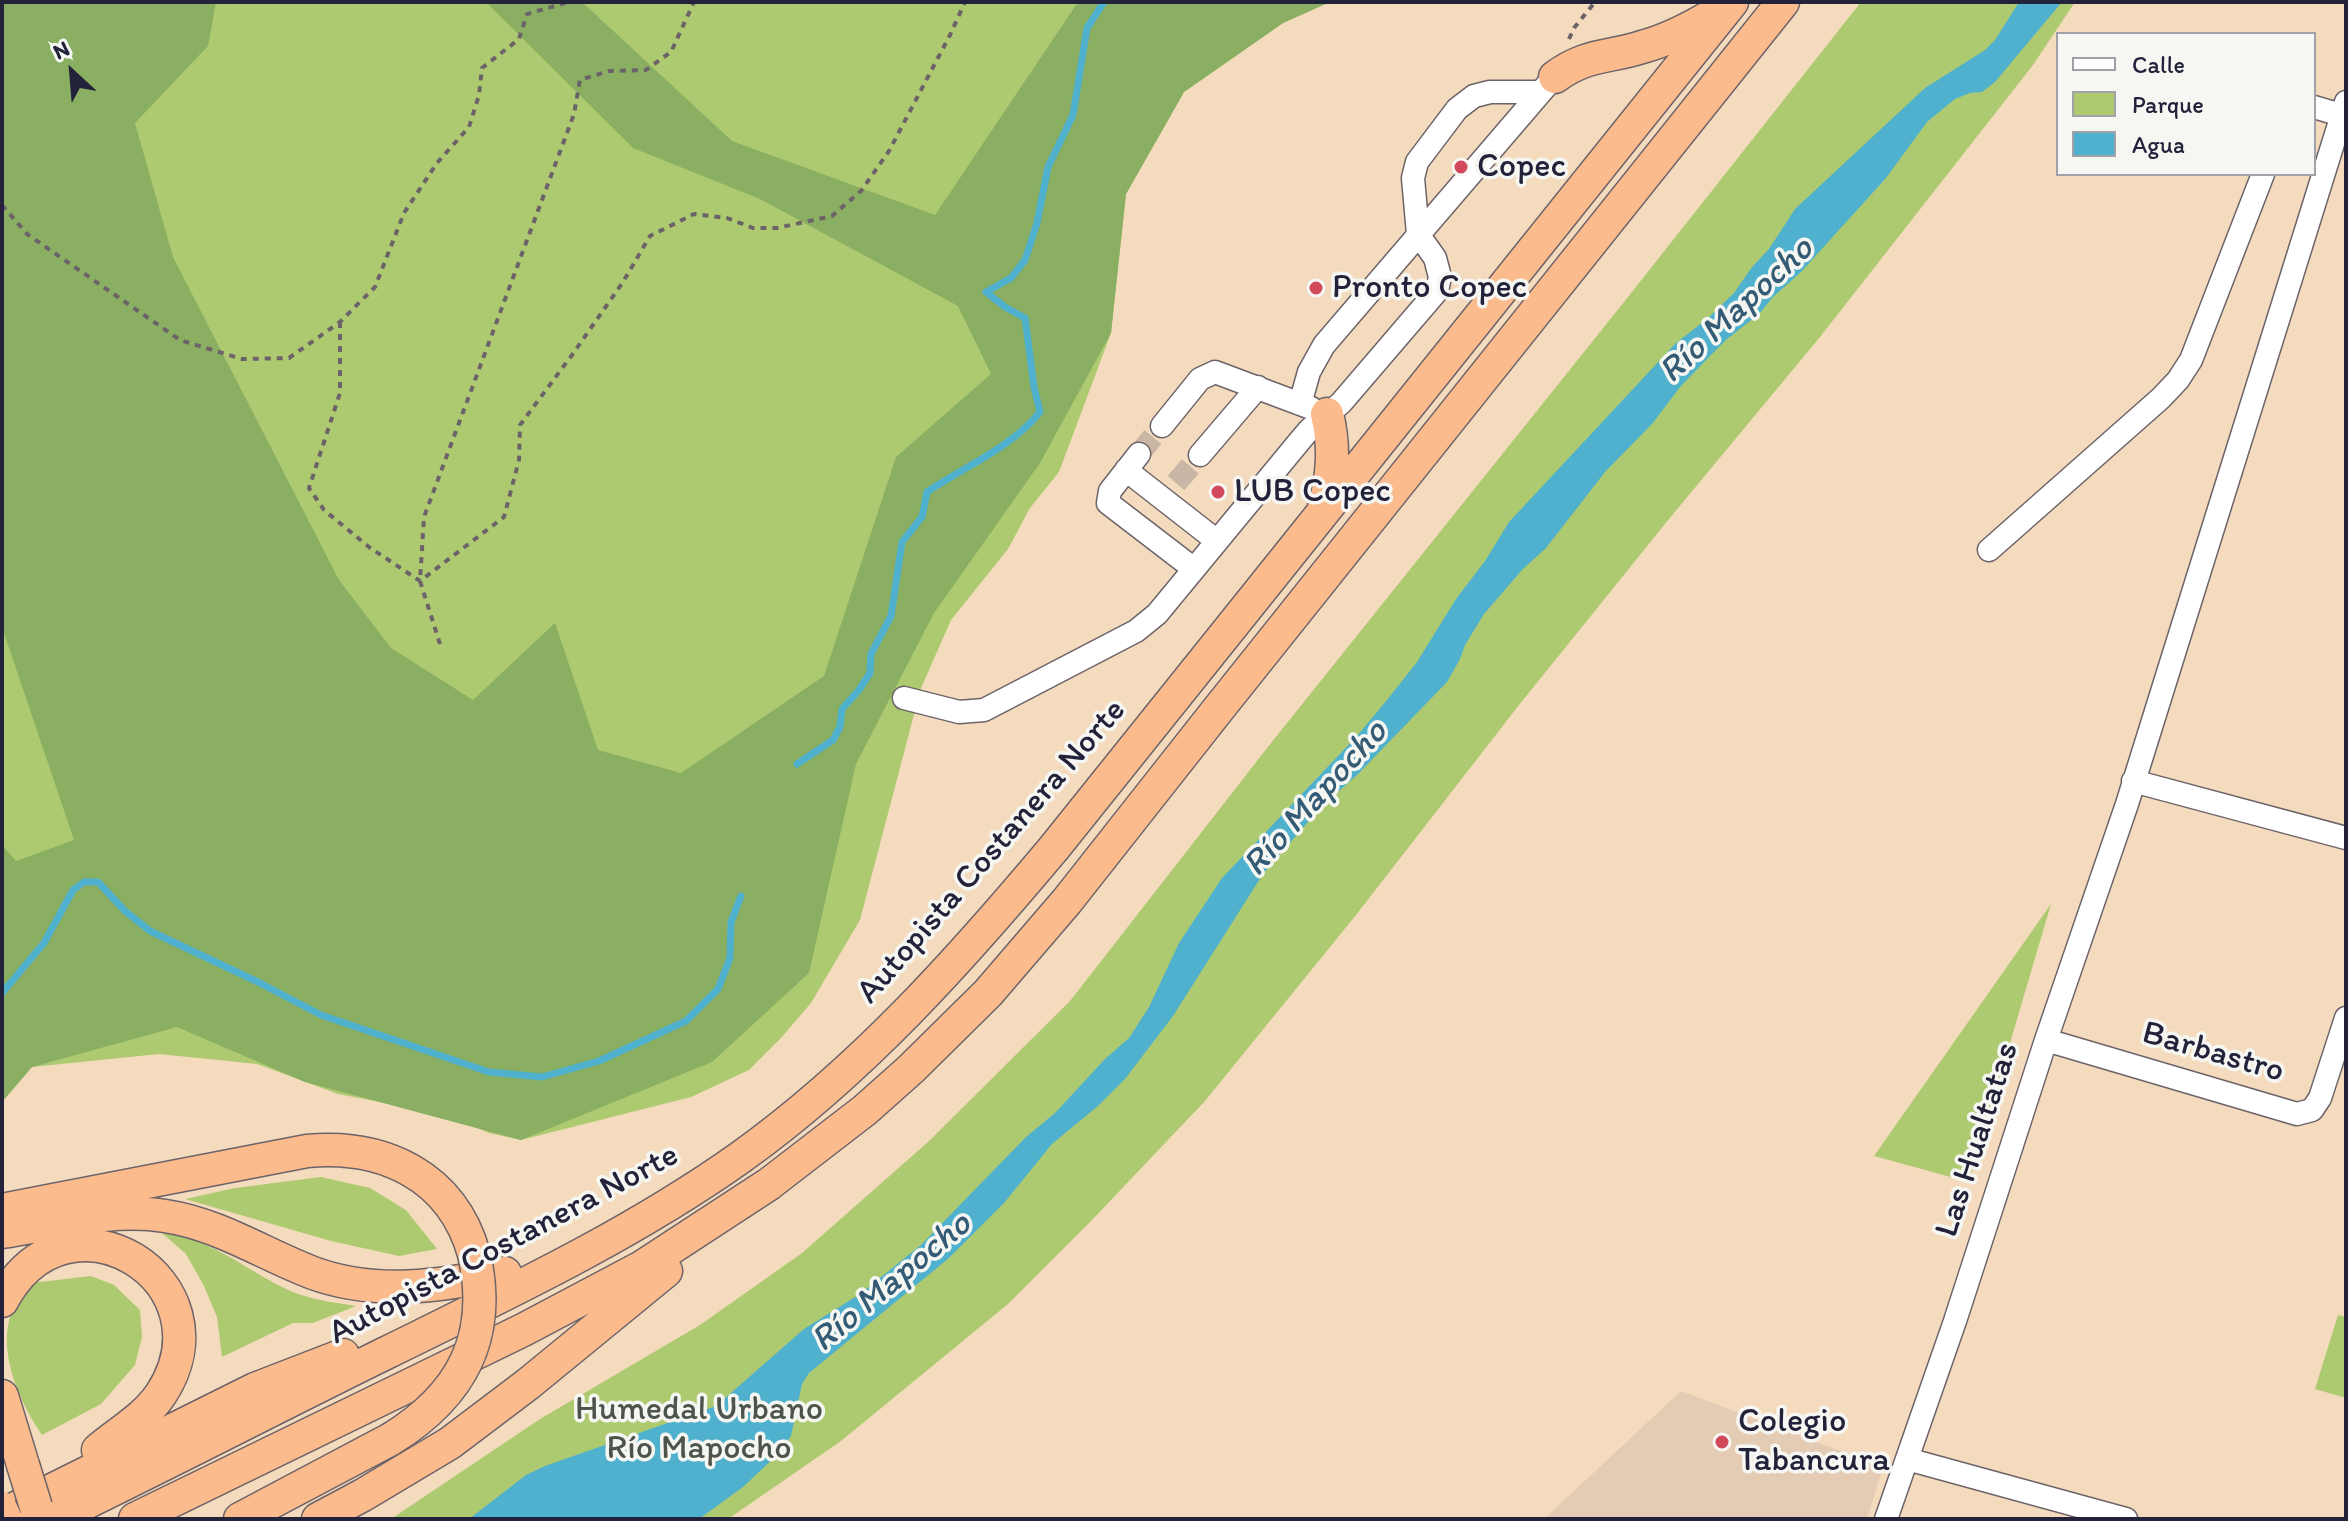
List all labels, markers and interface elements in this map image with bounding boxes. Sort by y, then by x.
north arrow [32,32,112,112]
legend [2056,32,2316,176]
text: N [49,35,74,65]
text: Calle [2132,50,2185,79]
text: Parque [2132,90,2204,119]
text: Agua [2132,130,2185,159]
place label: Copec [1477,147,1566,187]
marker: Copec [1452,158,1470,176]
water label: Río Mapocho [1651,228,1823,394]
place label: Pronto Copec [1332,268,1527,308]
marker: Pronto Copec [1307,279,1325,297]
place label: LUB Copec [1234,472,1391,512]
marker: LUB Copec [1209,483,1227,501]
street label: Autopista Costanera Norte [849,691,1135,1013]
water label: Río Mapocho [1234,712,1398,886]
street label: Barbastro [2137,1013,2289,1093]
street label: Las Hualtatas [1927,1037,2029,1243]
street label: Autopista Costanera Norte [322,1135,686,1355]
water label: Río Mapocho [803,1204,981,1362]
park label: Humedal Urbano Río Mapocho [575,1390,823,1470]
place label: Colegio Tabancura [1738,1402,1890,1482]
marker: Colegio Tabancura [1713,1433,1731,1451]

